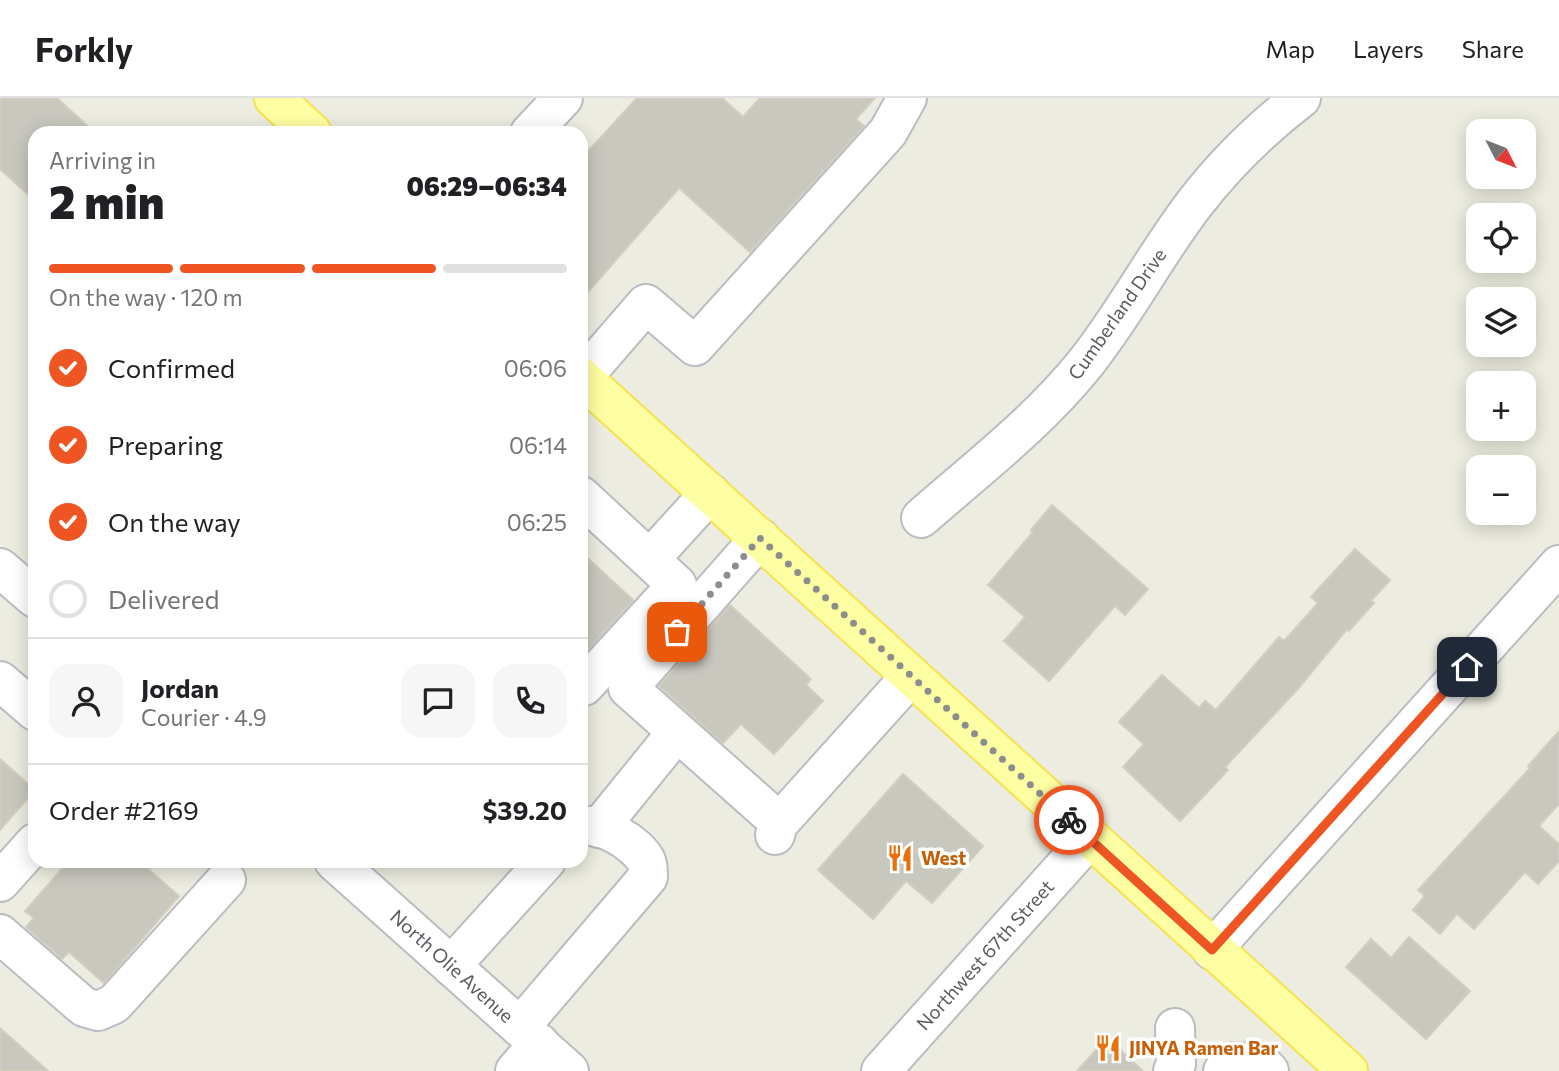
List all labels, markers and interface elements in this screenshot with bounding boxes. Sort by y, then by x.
text: Forkly [35,28,133,69]
text: Map [1266,34,1315,63]
text: Layers [1353,34,1424,63]
text: Share [1462,34,1524,63]
north arrow [1466,119,1536,189]
map controls [1466,119,1536,525]
text: Arriving in [49,146,156,174]
text: 06:29–06:34 [406,170,567,201]
text: 2 min [49,172,165,228]
button: locate [1466,203,1536,273]
street label: Cumberland Drive [1063,244,1171,384]
text: On the way · 120 m [49,283,243,311]
button: layers [1466,287,1536,357]
icon: check [49,349,87,387]
text: Confirmed [108,352,235,383]
text: 06:06 [504,354,567,382]
button: + [1466,371,1536,441]
icon: check [49,426,87,464]
text: Preparing [108,429,223,460]
text: 06:14 [509,431,567,459]
button: − [1466,455,1536,525]
icon: check [49,503,87,541]
text: On the way [108,506,241,537]
text: 06:25 [507,508,567,536]
text: Delivered [108,583,219,614]
pin [647,602,707,662]
icon: bag [658,613,696,651]
pin [1437,637,1497,697]
icon: home [1448,648,1486,686]
button: person [49,664,123,738]
button: chat [401,664,475,738]
button: phone [493,664,567,738]
text: Jordan [141,672,219,703]
text: Courier · 4.9 [141,703,267,731]
courier [1034,785,1104,855]
text: Order #2169 [49,794,199,825]
text: $39.20 [482,794,567,825]
icon: bike [1050,801,1088,839]
restaurant icon: West [885,843,915,873]
place label: West [921,846,966,869]
street label: Northwest 67th Street [911,875,1058,1035]
street label: North Olie Avenue [386,904,519,1027]
restaurant icon: JINYA Ramen Bar [1093,1033,1123,1063]
place label: JINYA Ramen Bar [1129,1036,1278,1059]

